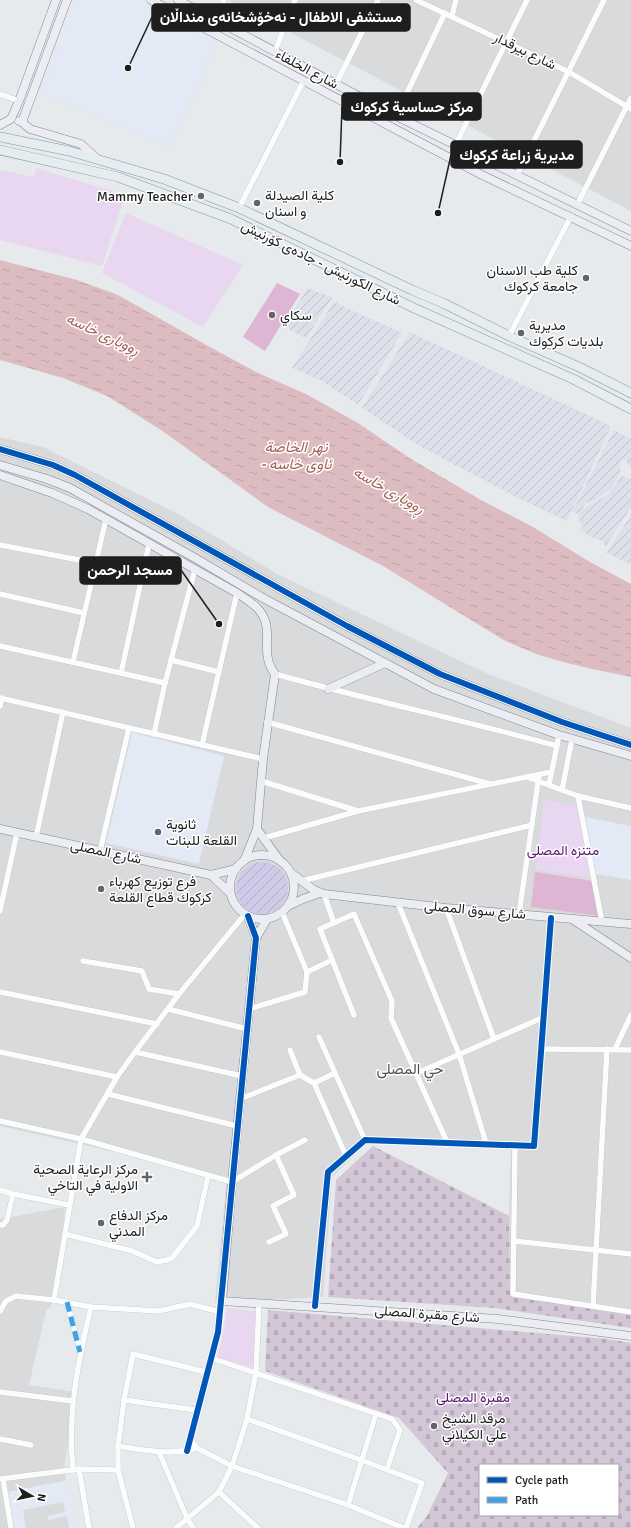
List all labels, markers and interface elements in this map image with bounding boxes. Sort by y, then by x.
callout: مستشفى الاطفال - نەخۆشخانەی منداڵان [152,4,410,31]
text: مستشفى الاطفال - نەخۆشخانەی منداڵان [160,8,402,26]
street label: شارع بيرقدار [489,28,559,75]
street label: شارع الخلفاء [272,45,341,94]
callout: مركز حساسية كركوك [342,93,481,120]
text: مركز حساسية كركوك [351,98,473,116]
callout: مديرية زراعة كركوك [451,141,582,168]
text: مديرية زراعة كركوك [460,146,574,164]
place label: كلية الصيدلة و اسنان [265,187,334,220]
place label: Mammy Teacher [97,188,194,205]
marker: Mammy Teacher [196,191,206,201]
marker: كلية الصيدلة و اسنان [252,198,262,208]
street label: شارع الكورنيش - جادەی کۆرنیش [238,217,403,311]
place label: كلية طب الاسنان جامعة كركوك [487,262,578,295]
marker: كلية طب الاسنان جامعة كركوك [581,273,591,283]
place label: سكاي [280,307,312,327]
water label: ڕووباری خاسە [62,309,143,363]
marker: سكاي [267,310,277,320]
place label: مديرية بلديات كركوك [529,317,603,350]
marker: مديرية بلديات كركوك [516,328,526,338]
water label: نهر الخاصة - ئاوی خاسە [260,438,333,473]
water label: ڕووباری خاسە [348,462,428,521]
callout: مسجد الرحمن [80,557,181,584]
text: مسجد الرحمن [87,561,173,579]
place label: ثانوية القلعة للبنات [166,816,237,849]
marker: ثانوية القلعة للبنات [153,827,163,837]
street label: شارع المصلى [69,836,143,870]
park label: متنزه المصلى [527,842,599,859]
place label: فرع توزيع كهرباء كركوك قطاع القلعة [109,873,212,908]
marker: فرع توزيع كهرباء كركوك قطاع القلعة [96,884,106,894]
street label: شارع سوق المصلى [423,897,527,925]
district label: حي المصلى [377,1060,443,1082]
place label: مركز الرعاية الصحية الاولية في التاخي [33,1161,138,1197]
marker: مركز الرعاية الصحية الاولية في التاخي [141,1171,153,1183]
place label: مركز الدفاع المدني [109,1207,168,1243]
marker: مركز الدفاع المدني [96,1218,106,1228]
street label: شارع مقبرة المصلى [374,1302,480,1328]
park label: مقبرة المصلى [436,1389,510,1406]
place label: مرقد الشيخ علي الكيلاني [442,1410,507,1446]
marker: مرقد الشيخ علي الكيلاني [429,1421,439,1431]
legend [479,1464,619,1516]
text: Cycle path [515,1473,568,1488]
north arrow [12,1476,52,1516]
text: N [34,1493,48,1502]
text: Path [515,1493,538,1508]

